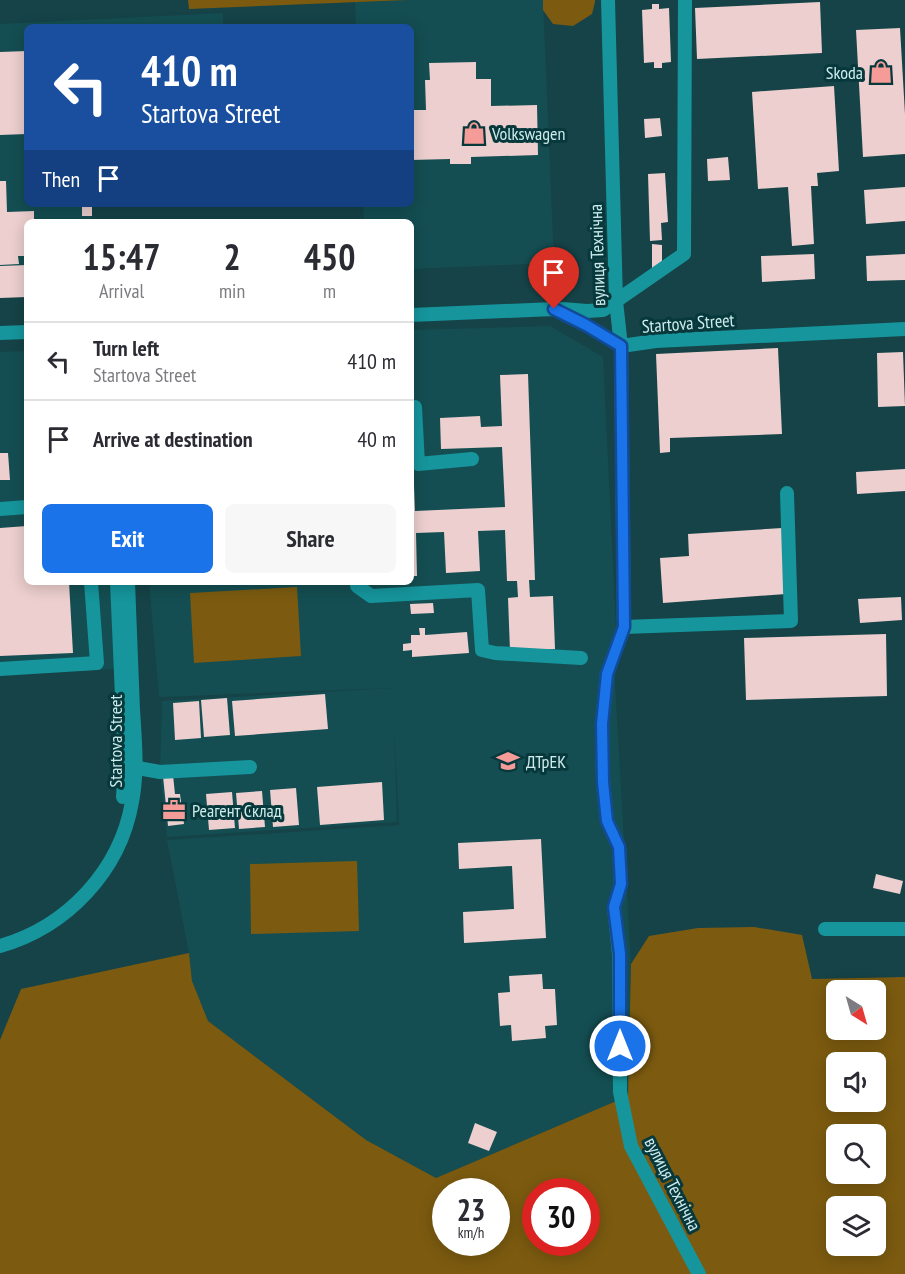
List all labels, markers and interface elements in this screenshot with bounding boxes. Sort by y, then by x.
text: 410 m [141,43,238,98]
icon: left [42,48,120,126]
shop icon: Skoda [868,59,894,85]
place label: Skoda [826,61,863,84]
text: Startova Street [141,96,280,130]
shop icon: Volkswagen [461,120,487,146]
place label: Volkswagen [491,122,565,145]
icon: arrive [92,162,125,195]
text: Then [42,165,80,193]
street label: вулиця Технічна [584,204,610,306]
text: 15:47 [83,233,160,280]
text: 2 [223,233,241,280]
text: 450 [304,233,355,280]
pin [528,247,579,309]
icon: arrive [537,256,570,289]
text: Arrival [99,278,144,304]
text: min [219,278,245,304]
text: m [323,278,336,304]
street label: Startova Street [641,308,735,338]
text: Turn left [93,334,159,362]
icon: left [42,345,75,378]
text: 410 m [347,347,396,375]
text: Startova Street [93,362,196,388]
icon: arrive [42,423,75,456]
text: Arrive at destination [93,425,253,453]
text: 40 m [357,425,396,453]
button: Exit [42,504,213,573]
button: Share [225,504,396,573]
street label: Startova Street [104,695,127,787]
school or university icon: ДТрЕК [495,748,521,774]
place label: ДТрЕК [526,750,566,773]
office icon: Реагент Склад [161,797,187,823]
place label: Реагент Склад [192,799,282,822]
north arrow [826,980,886,1040]
map controls [826,980,886,1256]
position arrow [588,1014,652,1078]
button: sound [826,1052,886,1112]
button: search [826,1124,886,1184]
street label: вулиця Технічна [640,1133,706,1235]
speed limit sign: 30 [522,1178,600,1256]
text: 23 [457,1190,485,1229]
button: layers [826,1196,886,1256]
text: km/h [458,1223,484,1242]

